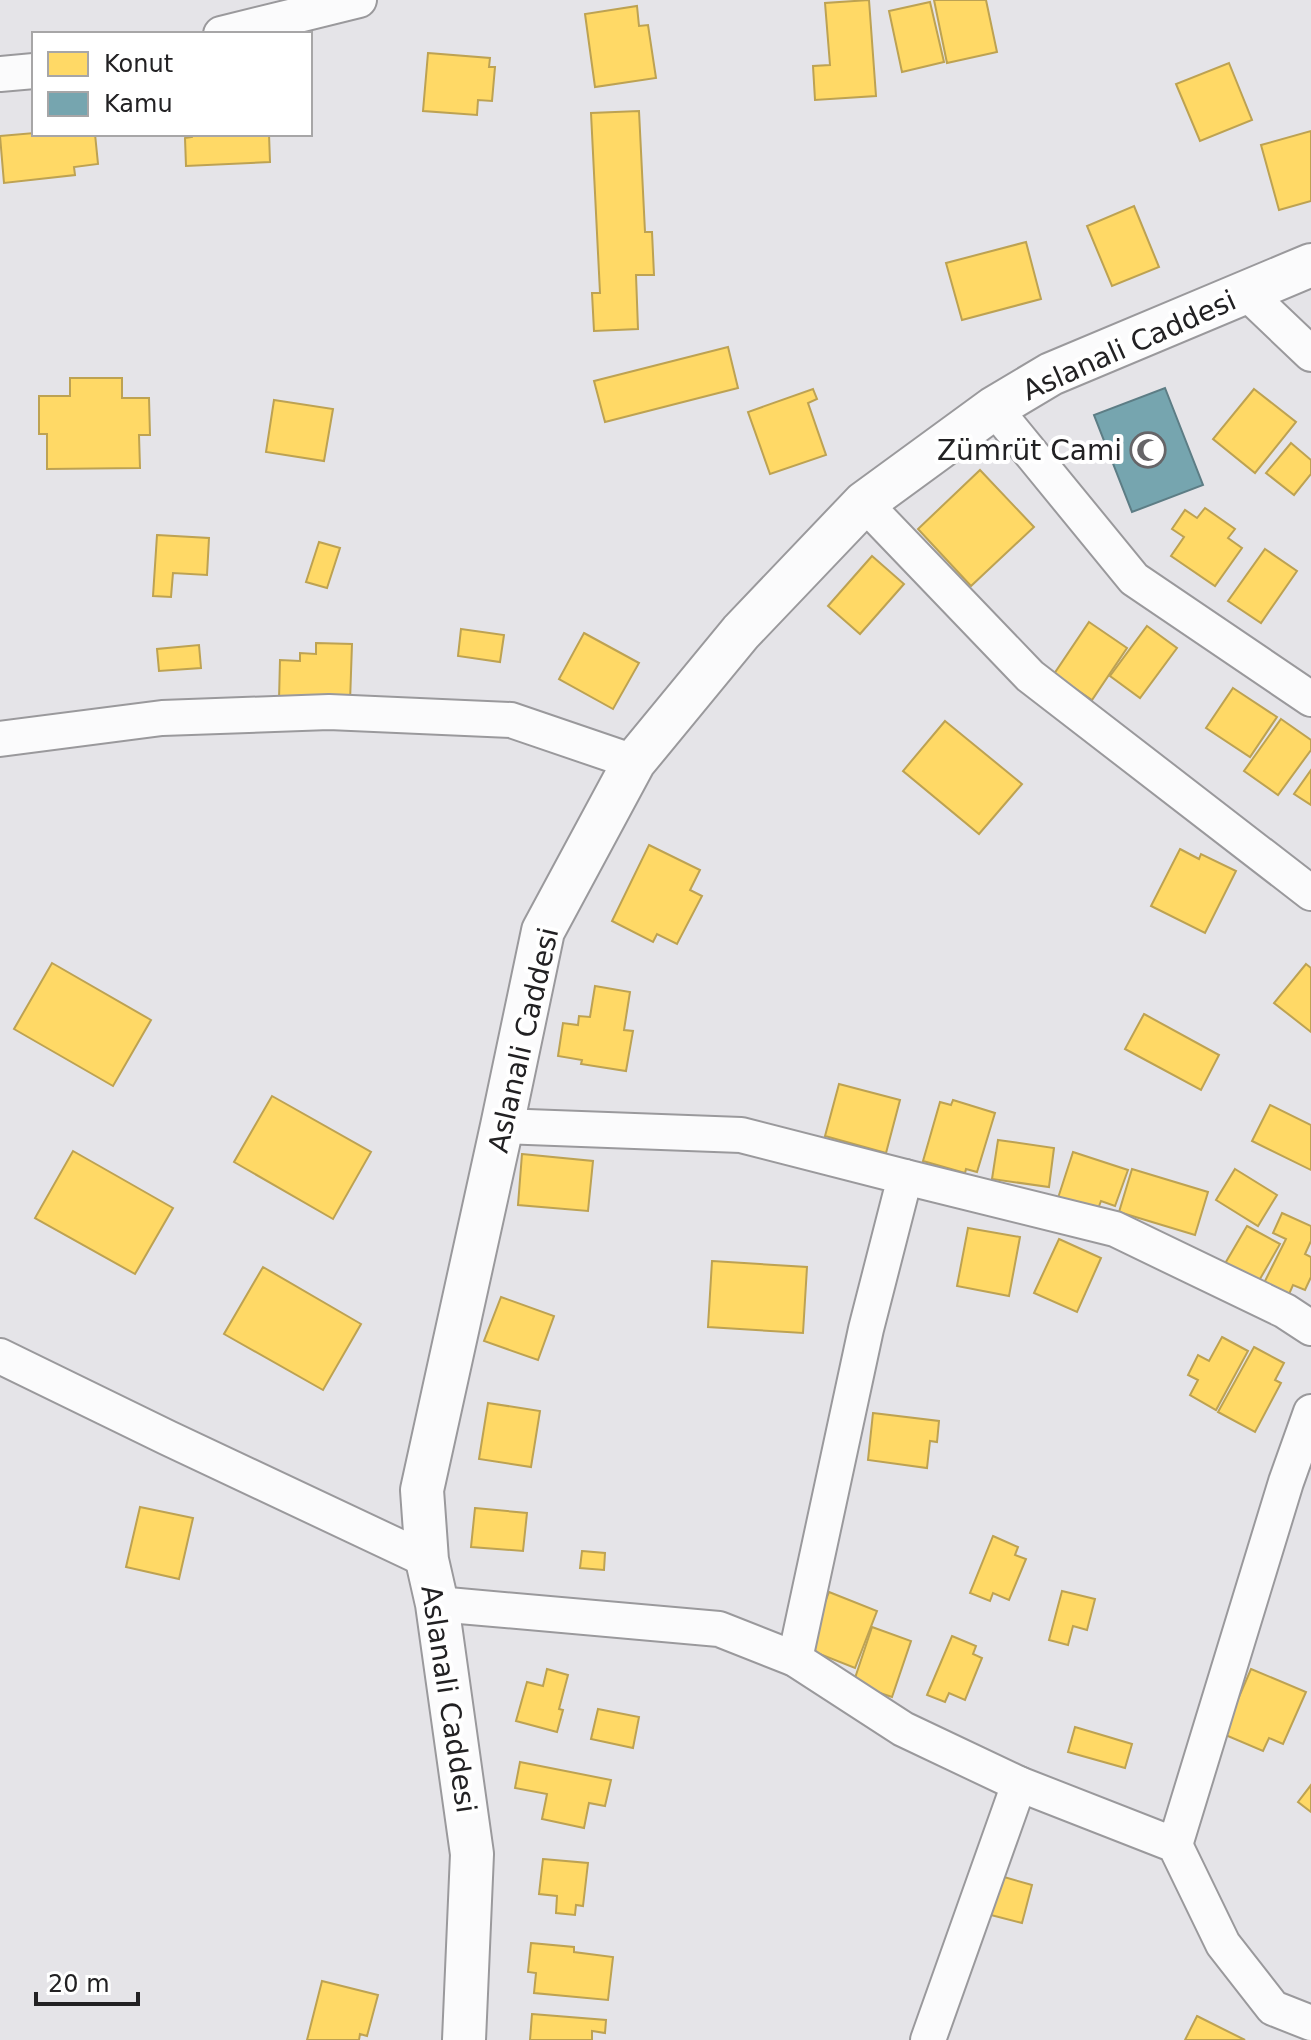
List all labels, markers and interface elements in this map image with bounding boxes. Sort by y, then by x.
legend [32,32,312,136]
text: Konut [104,50,173,78]
text: Kamu [104,90,173,118]
street label: Aslanali Caddesi [1017,284,1241,407]
mosque icon: Zümrüt Cami [1129,431,1167,469]
place label: Zümrüt Cami [937,434,1122,467]
street label: Aslanali Caddesi [482,924,565,1156]
street label: Aslanali Caddesi [414,1583,483,1815]
scale bar [36,1956,138,2006]
text: 20 m [48,1970,110,1998]

